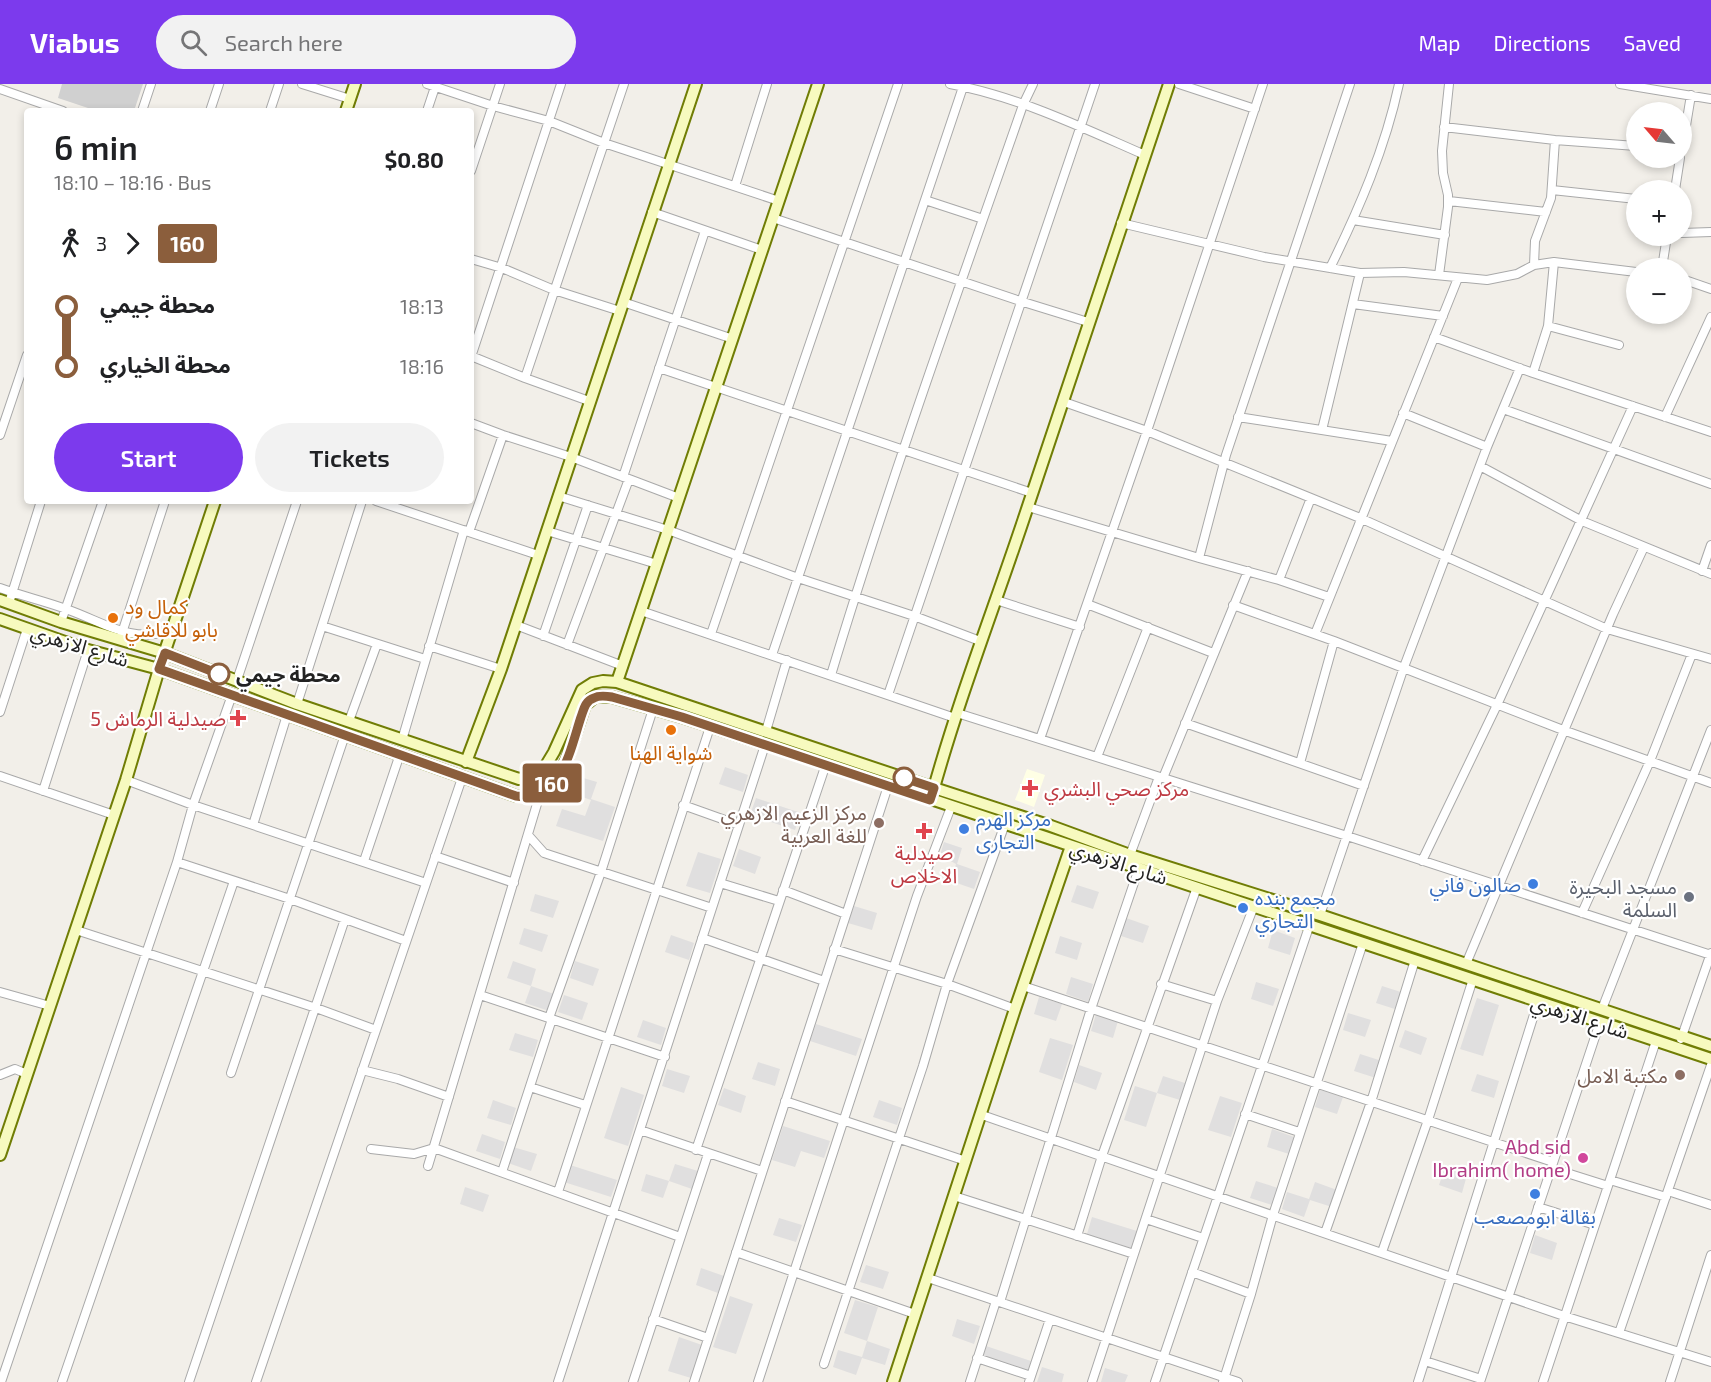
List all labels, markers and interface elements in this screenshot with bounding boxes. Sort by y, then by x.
search box [156,15,576,69]
text: Viabus [30,25,120,59]
icon: search [177,26,210,59]
text: Search here [225,29,343,55]
text: Map [1418,30,1461,55]
text: Directions [1494,30,1590,55]
text: Saved [1623,30,1681,55]
north arrow [1626,102,1692,168]
map controls [1626,102,1692,324]
text: 6 min [54,127,138,167]
text: $0.80 [384,146,444,172]
text: 18:10 – 18:16 · Bus [54,170,211,194]
button: + [1626,180,1692,246]
icon: walk [54,227,87,260]
icon: forward [116,227,149,260]
text: 3 [96,231,107,255]
text: 160 [170,231,205,256]
button: − [1626,258,1692,324]
text: محطة جيمي [100,291,215,317]
text: 18:13 [400,294,444,318]
text: محطة الخياري [100,351,231,377]
text: 18:16 [400,354,444,378]
button: Start [54,423,243,492]
button: Tickets [255,423,444,492]
place label: كمال ود بابو للاقاشي [125,594,218,646]
marker: كمال ود بابو للاقاشي [106,611,120,625]
street label: شارع الازهري [27,619,132,676]
place label: محطة جيمي [236,662,341,692]
marker: محطة جيمي [208,663,230,685]
place label: صيدلية الرماش 5 [90,706,226,731]
marker: صيدلية الرماش 5 [231,711,245,725]
marker: شواية الهنا [664,723,678,737]
place label: شواية الهنا [630,740,712,765]
line badge: 160 [518,764,586,802]
unlabelled marker [893,767,915,789]
text: 160 [535,771,569,796]
place label: مركز صحي البشري [1044,776,1189,805]
marker: مركز صحي البشري [1021,779,1039,797]
place label: مركز الزعيم الازهري للغة العربية [721,800,867,848]
place label: مركز الهرم التجارى [976,806,1051,854]
marker: مركز الزعيم الازهري للغة العربية [872,816,886,830]
marker: مركز الهرم التجارى [957,822,971,836]
marker: صيدلية الاخلاص [917,824,931,838]
street label: شارع الازهري [1066,835,1171,893]
place label: صيدلية الاخلاص [891,840,957,888]
place label: صالون فاني [1429,872,1521,901]
place label: مسجد البحيرة السلمة [1569,874,1677,921]
marker: صالون فاني [1526,877,1540,891]
place label: مجمع بنده التجاري [1255,885,1336,937]
marker: مسجد البحيرة السلمة [1682,890,1696,904]
marker: مجمع بنده التجاري [1236,901,1250,915]
street label: شارع الازهري [1527,989,1632,1047]
place label: مكتبة الامل [1577,1063,1668,1088]
marker: مكتبة الامل [1673,1068,1687,1082]
place label: Abd sid Ibrahim( home) [1432,1134,1571,1181]
marker: Abd sid Ibrahim( home) [1576,1151,1590,1165]
marker: بقالة ابومصعب [1528,1187,1542,1201]
place label: بقالة ابومصعب [1474,1204,1596,1229]

